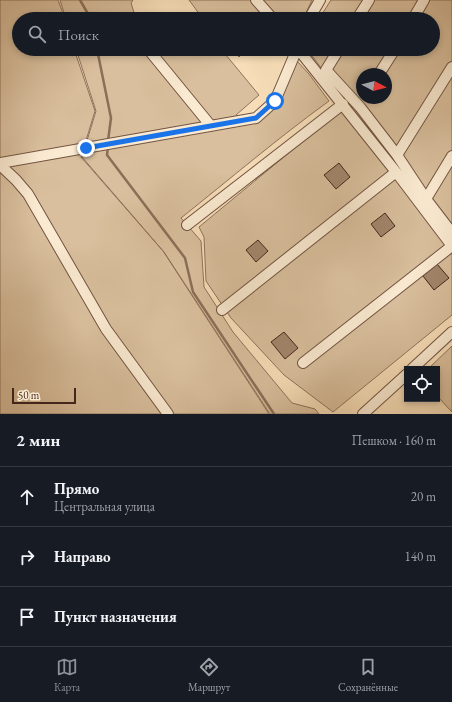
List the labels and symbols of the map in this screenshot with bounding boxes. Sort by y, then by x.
north arrow [356,68,392,104]
route start [266,92,284,110]
route end [77,139,95,157]
scale bar [12,386,76,405]

